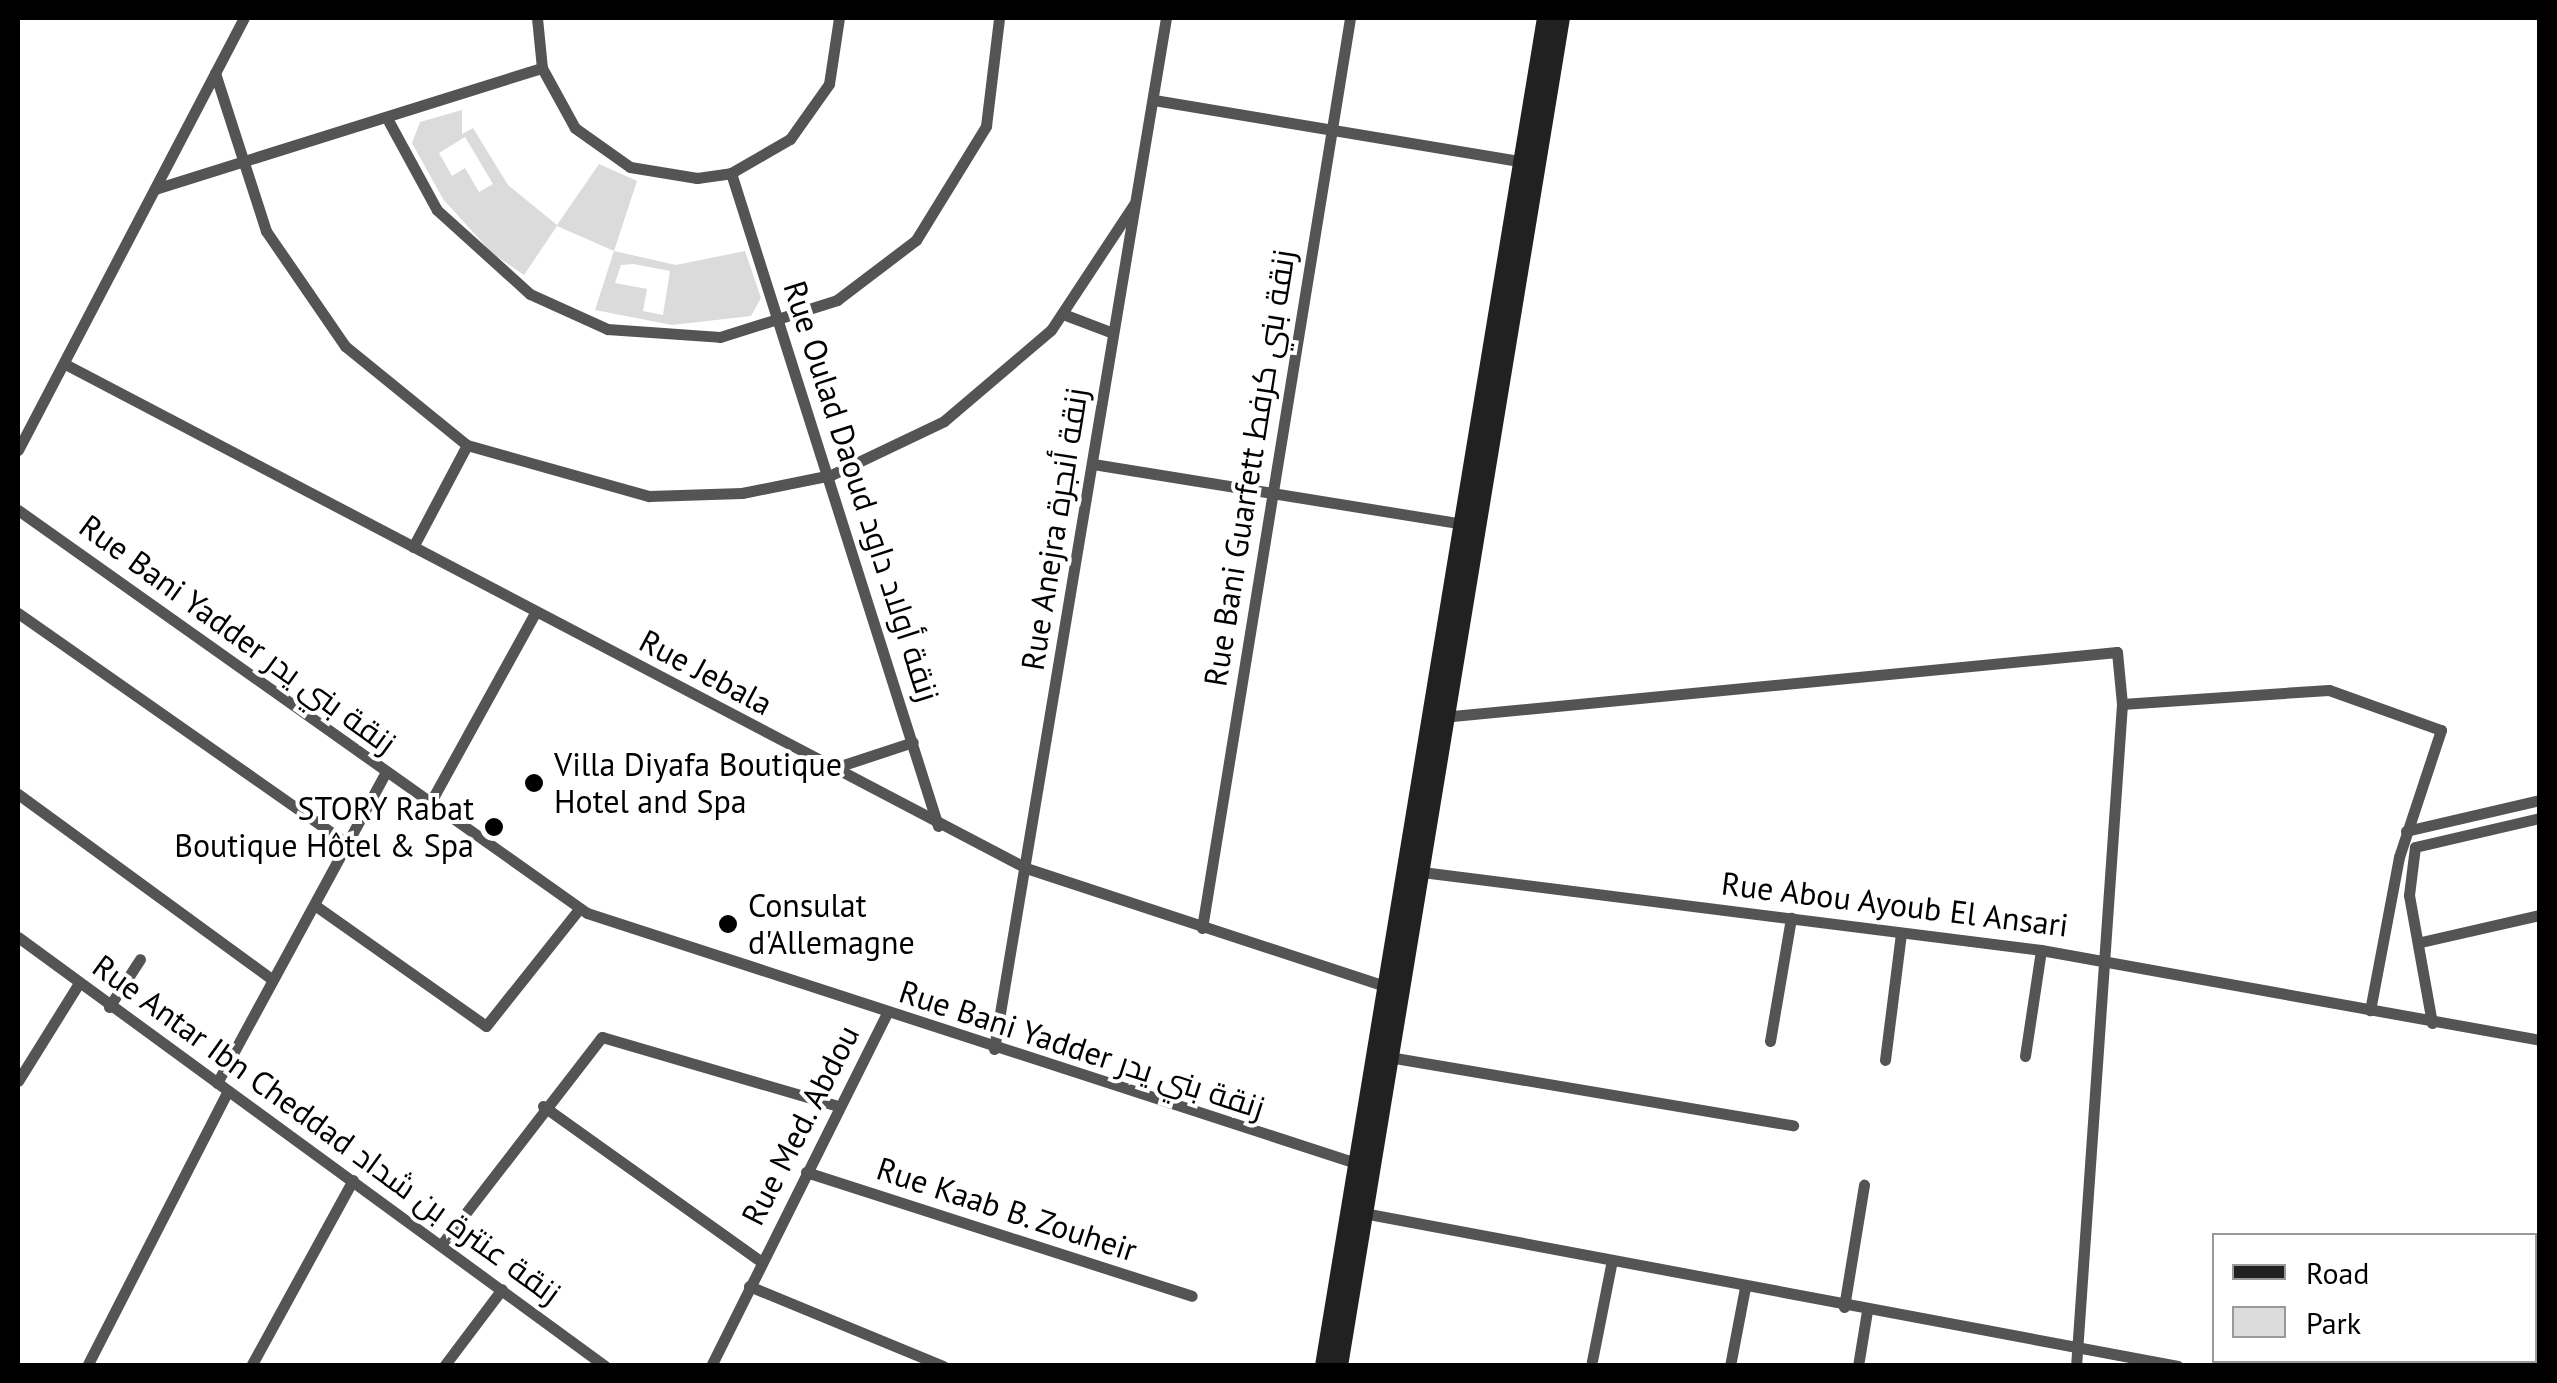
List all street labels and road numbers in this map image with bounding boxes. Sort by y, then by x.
street label: Rue Bani Guarfett زنقة بني كرفط [1196,247,1302,689]
street label: Rue Oulad Daoud زنقة أولاد داود [776,276,948,706]
street label: Rue Anejra زنقة أنجرة [1013,385,1095,673]
street label: Rue Bani Yadder زنقة بني يدر [72,506,404,762]
street label: Rue Jebala [633,621,779,723]
street label: Rue Abou Ayoub El Ansari [1718,863,2072,945]
street label: Rue Antar Ibn Cheddad زنقة عنترة بن شداد [85,946,569,1312]
street label: Rue Bani Yadder زنقة بني يدر [894,972,1270,1126]
street label: Rue Med. Abdou [732,1017,868,1233]
street label: Rue Kaab B. Zouheir [871,1148,1143,1270]

